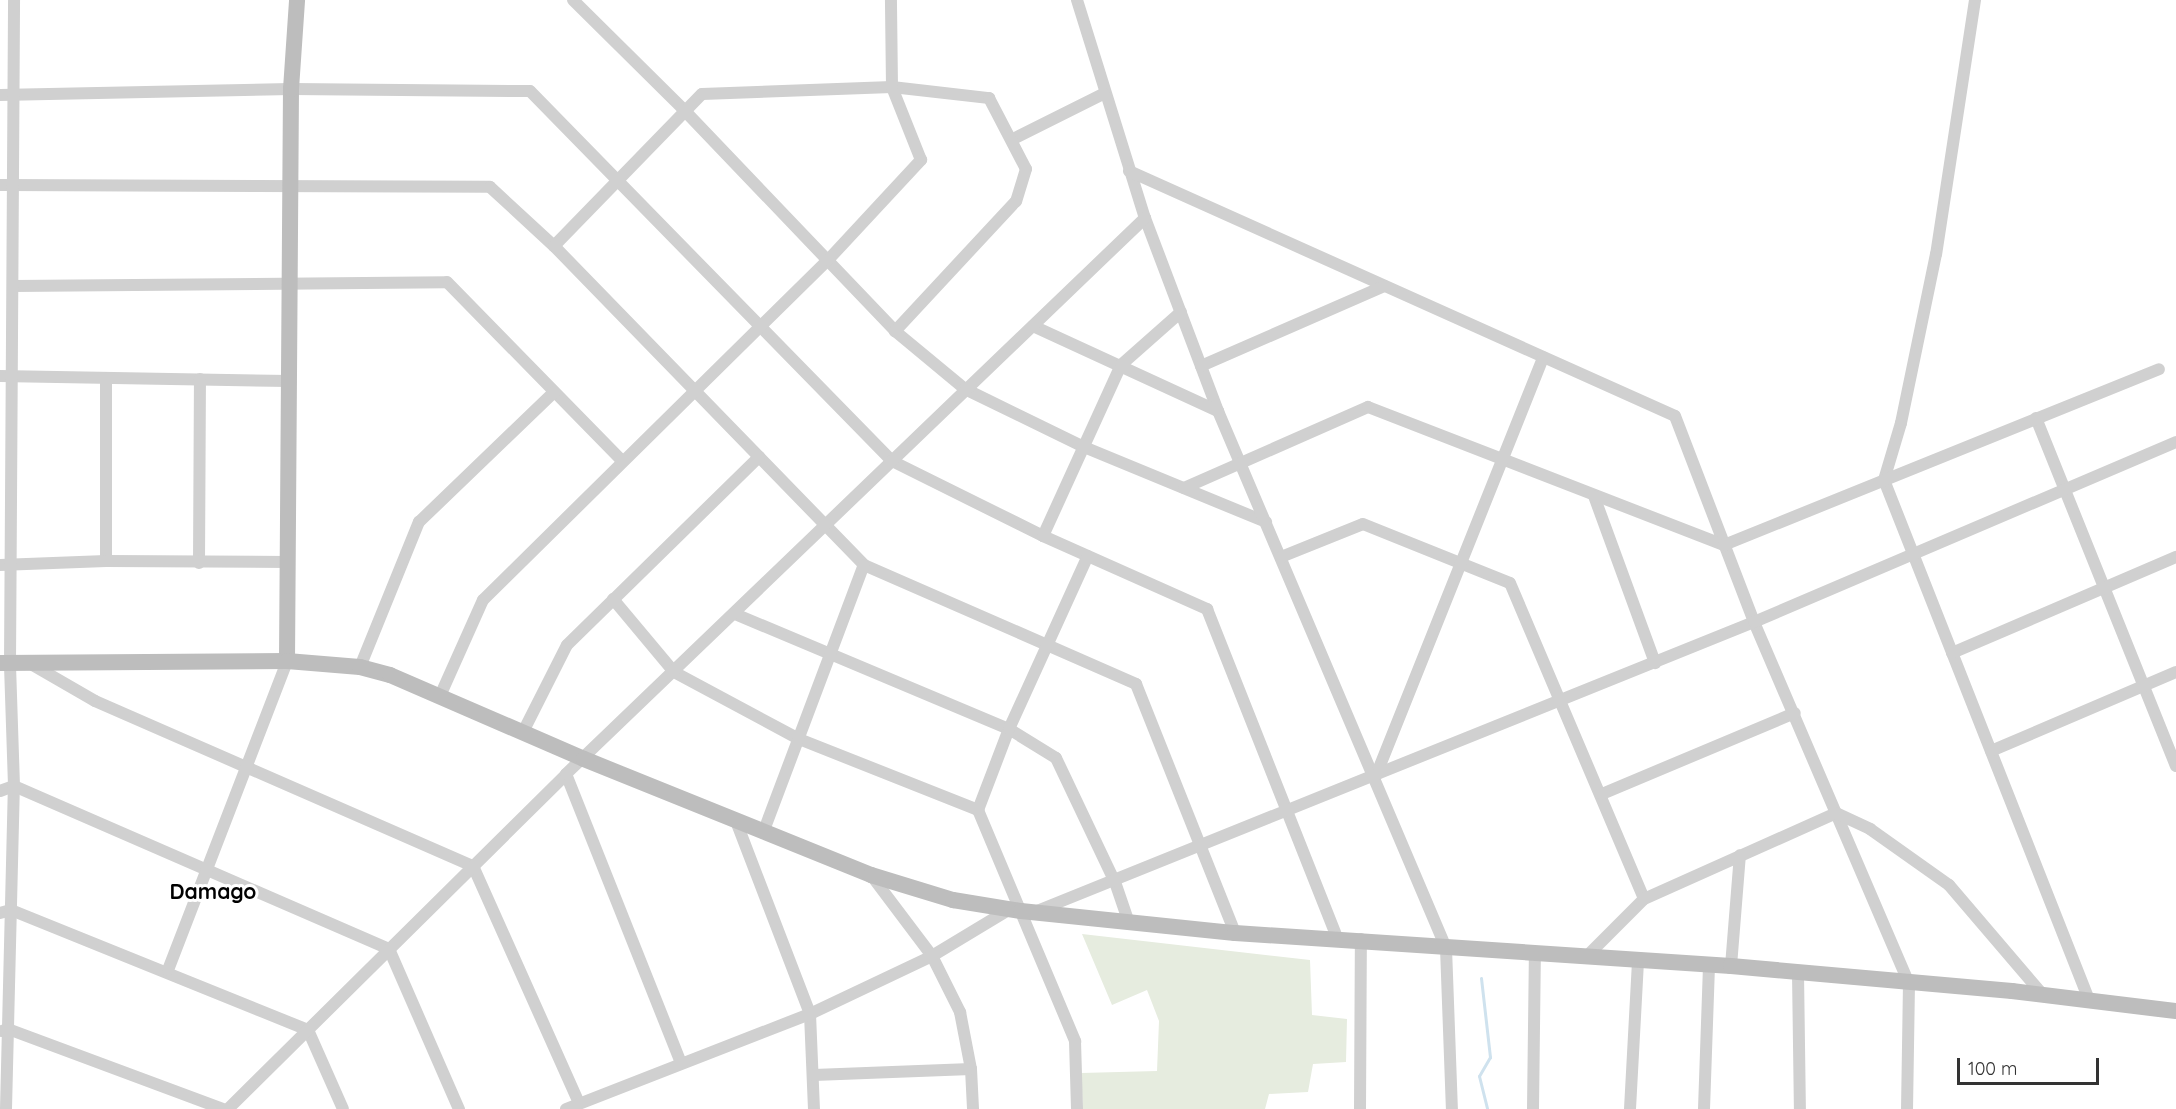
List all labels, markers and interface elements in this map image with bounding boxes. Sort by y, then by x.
district label: Damago [170,878,256,904]
scale bar [1960,1046,2102,1084]
text: 100 m [1968,1057,2017,1080]

